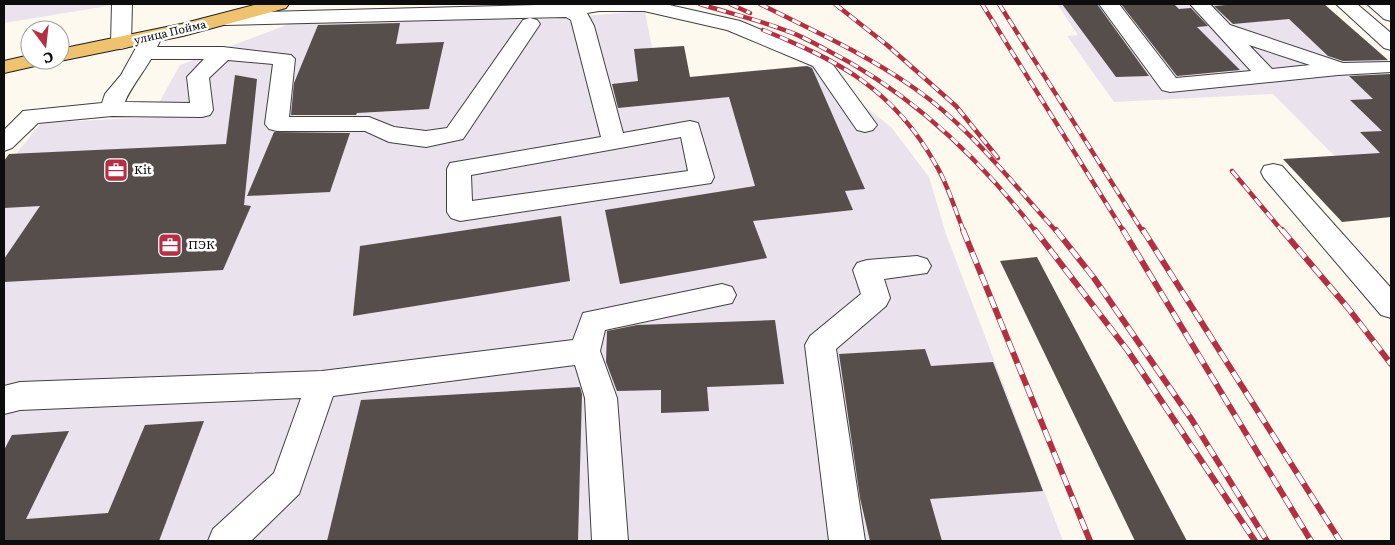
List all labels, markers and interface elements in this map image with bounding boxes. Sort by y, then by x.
street label: улица Пойма [132,15,207,47]
north arrow [20,20,70,70]
text: С [41,48,56,69]
office icon: Kit [103,157,129,183]
place label: Kit [134,160,152,178]
office icon: ПЭК [157,232,183,258]
place label: ПЭК [188,235,215,253]

